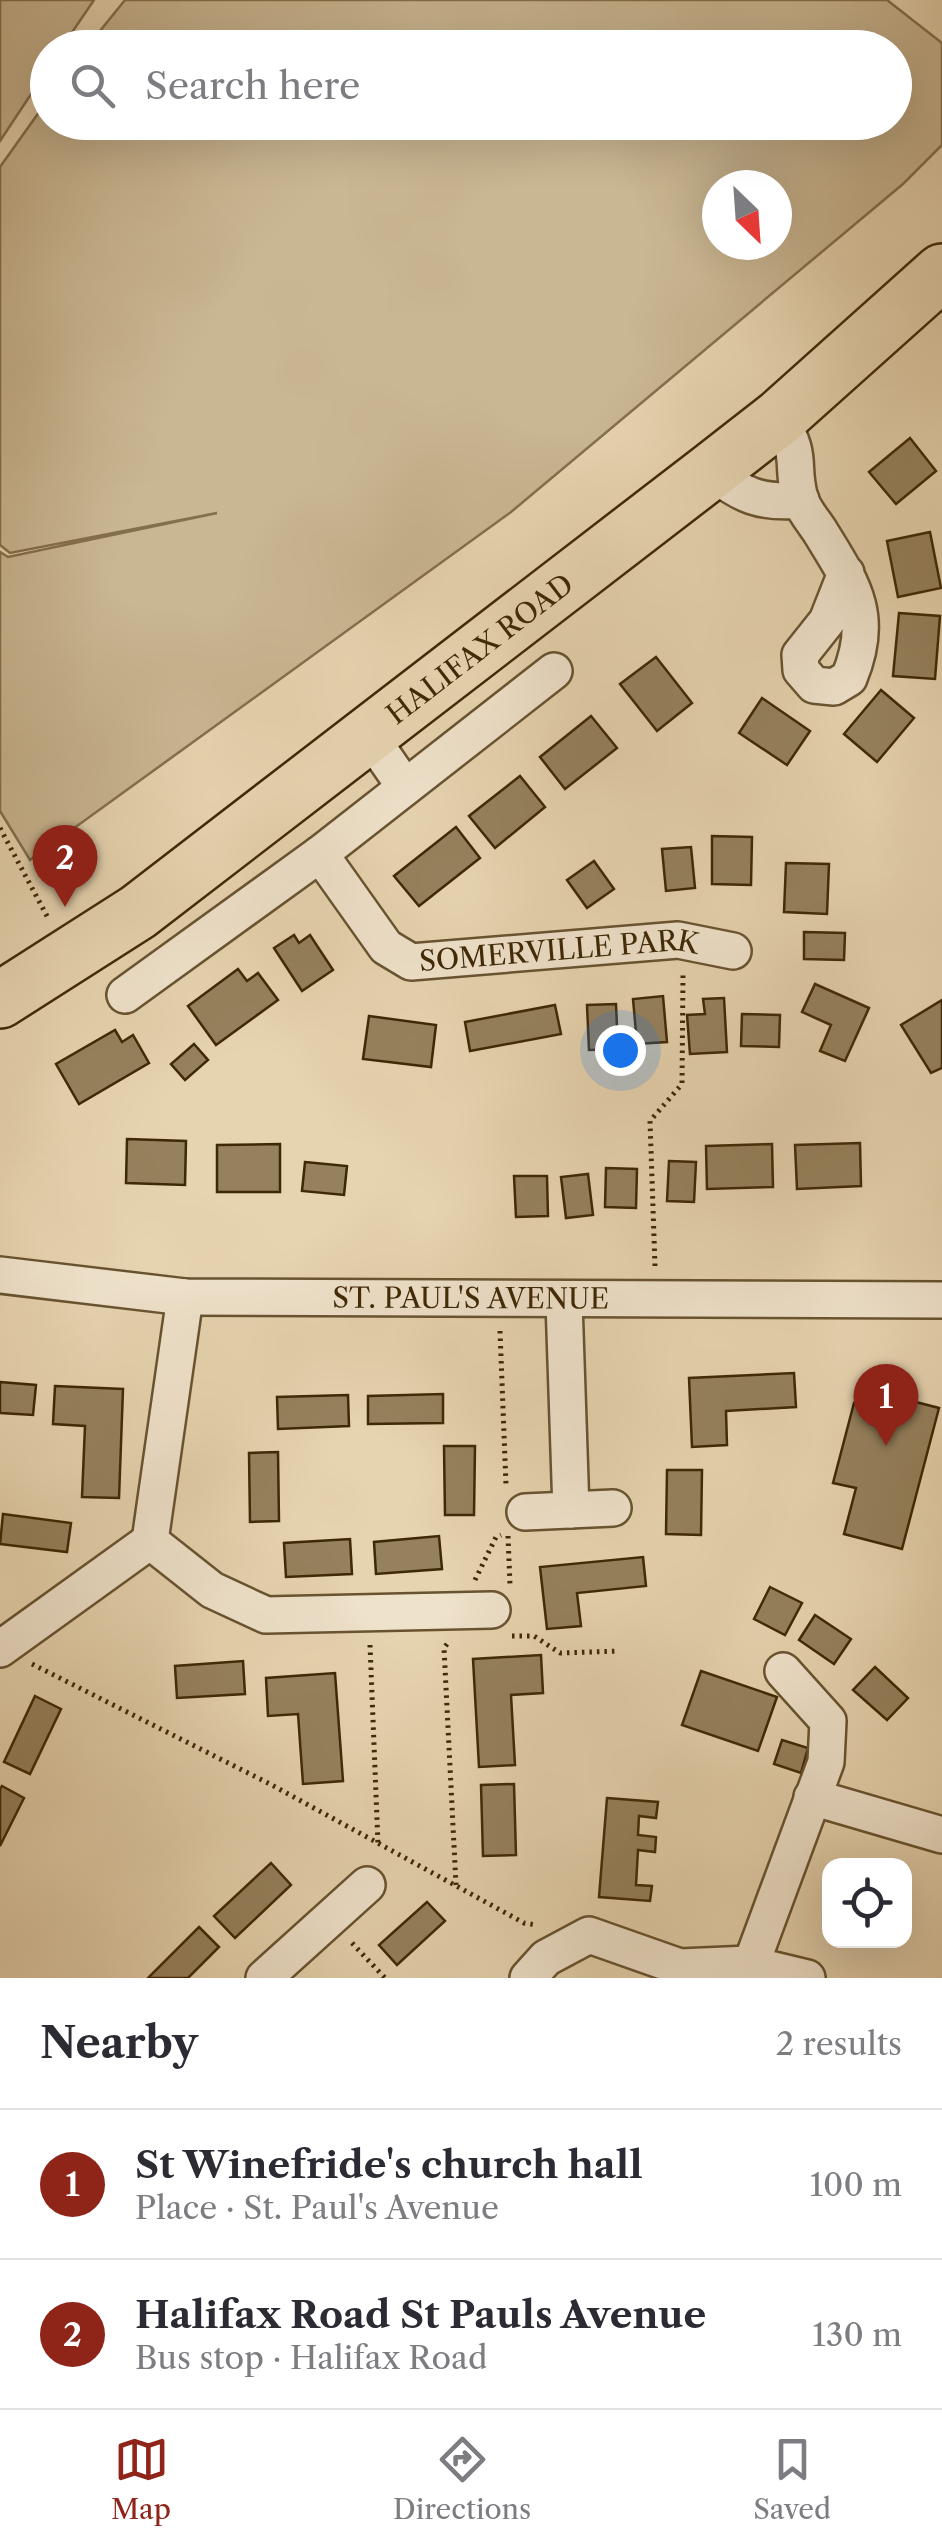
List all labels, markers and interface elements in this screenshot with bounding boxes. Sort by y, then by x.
search box [30,30,912,140]
icon: search [65,58,120,113]
text: Search here [145,62,360,109]
north arrow [702,170,792,260]
street label: HALIFAX ROAD [380,567,580,731]
pin: 2 [32,824,98,907]
street label: SOMERVILLE PARK [418,923,703,978]
your location [595,1025,646,1076]
street label: ST. PAUL'S AVENUE [332,1281,609,1316]
pin: 1 [854,1364,918,1446]
map controls [822,1858,912,1948]
button: locate [822,1858,912,1948]
text: Nearby [40,2017,198,2069]
text: 2 results [776,2024,902,2063]
text: St Winefride's church hall [135,2141,643,2188]
text: 1 [65,2165,80,2204]
text: 100 m [810,2165,902,2204]
text: Place · St. Paul's Avenue [135,2188,499,2227]
text: Halifax Road St Pauls Avenue [135,2291,706,2338]
text: 2 [63,2315,82,2354]
text: 130 m [812,2315,902,2354]
text: Bus stop · Halifax Road [135,2338,487,2377]
tab: Map [111,2432,171,2526]
tab: Directions [393,2432,531,2526]
tab: Saved [753,2432,831,2526]

